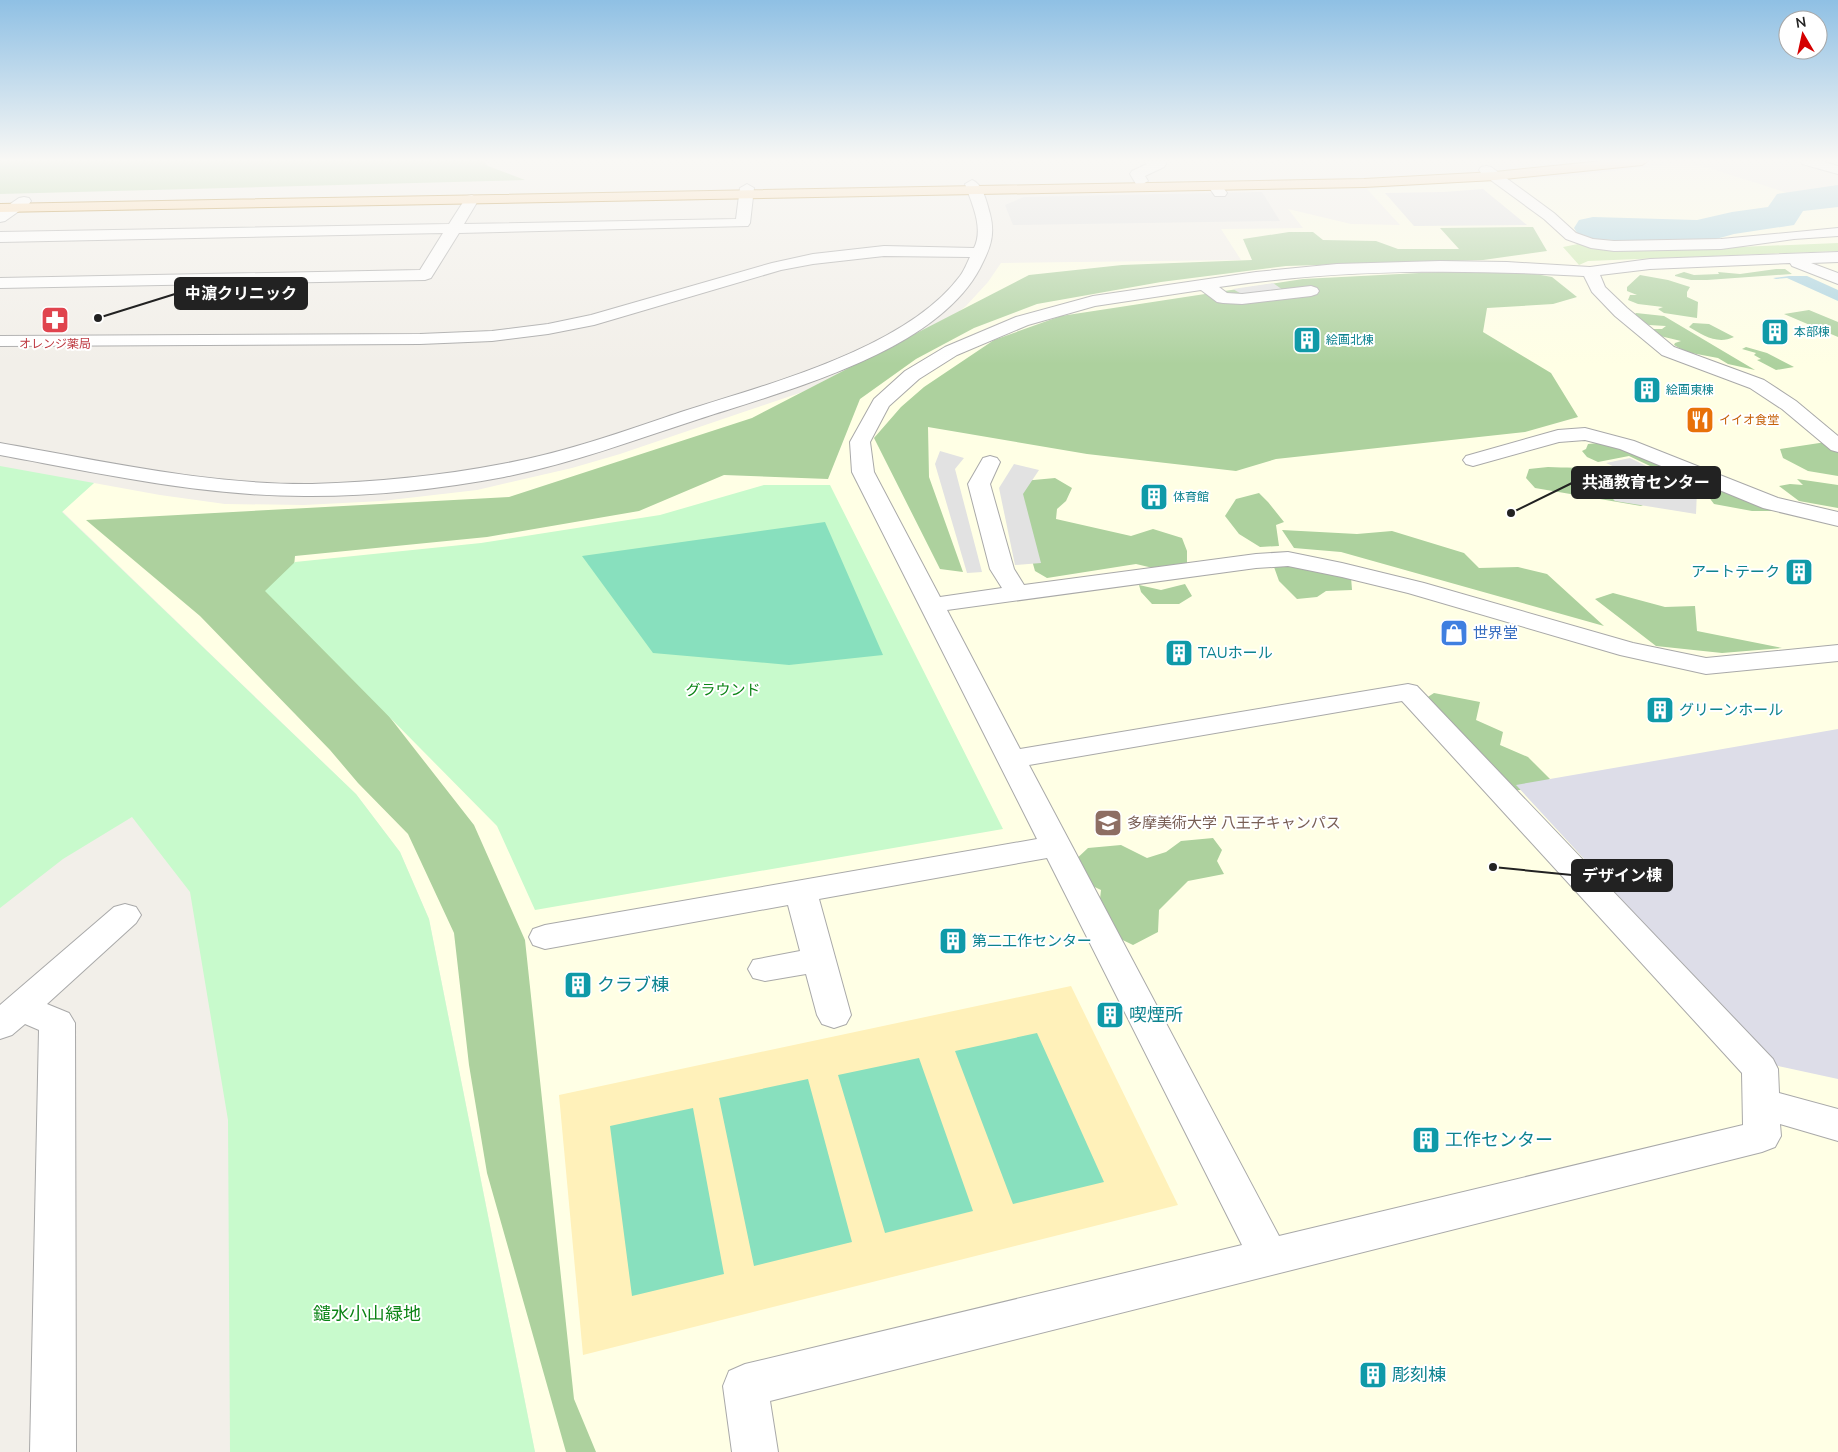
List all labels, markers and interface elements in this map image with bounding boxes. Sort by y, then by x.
north arrow [1778,10,1828,60]
text: N [1794,12,1808,33]
callout: 中濵クリニック [175,278,307,309]
text: 中濵クリニック [185,283,297,305]
pharmacy icon: オレンジ薬局 [40,305,70,335]
building icon: 本部棟 [1760,317,1790,347]
place label: 本部棟 [1794,324,1830,340]
building icon: 絵画北棟 [1292,325,1322,355]
place label: 絵画北棟 [1326,332,1374,348]
place label: オレンジ薬局 [19,336,91,352]
building icon: 絵画東棟 [1632,375,1662,405]
place label: 絵画東棟 [1666,382,1714,398]
restaurant icon: イイオ食堂 [1685,405,1715,435]
place label: イイオ食堂 [1719,412,1779,428]
callout: 共通教育センター [1572,467,1720,498]
text: 共通教育センター [1582,472,1710,494]
building icon: 体育館 [1139,482,1169,512]
place label: 体育館 [1173,489,1209,505]
building icon: アートテーク [1784,557,1814,587]
place label: アートテーク [1691,562,1780,582]
shop icon: 世界堂 [1439,618,1469,648]
place label: 世界堂 [1473,623,1518,643]
building icon: TAUホール [1164,638,1194,668]
place label: TAUホール [1198,643,1273,663]
park label: グラウンド [685,680,761,700]
building icon: グリーンホール [1645,695,1675,725]
place label: グリーンホール [1679,700,1783,720]
school or university icon: 多摩美術大学 八王子キャンパス [1093,808,1123,838]
place label: 多摩美術大学 八王子キャンパス [1127,813,1341,833]
callout: デザイン棟 [1572,860,1672,891]
text: デザイン棟 [1582,865,1662,887]
building icon: 第二工作センター [938,926,968,956]
place label: 第二工作センター [972,931,1092,951]
building icon: クラブ棟 [563,970,593,1000]
place label: クラブ棟 [597,973,669,997]
building icon: 喫煙所 [1095,1000,1125,1030]
place label: 喫煙所 [1129,1003,1183,1027]
building icon: 工作センター [1411,1125,1441,1155]
place label: 工作センター [1445,1128,1553,1152]
park label: 鑓水小山緑地 [313,1302,421,1326]
building icon: 彫刻棟 [1358,1360,1388,1390]
place label: 彫刻棟 [1392,1363,1446,1387]

